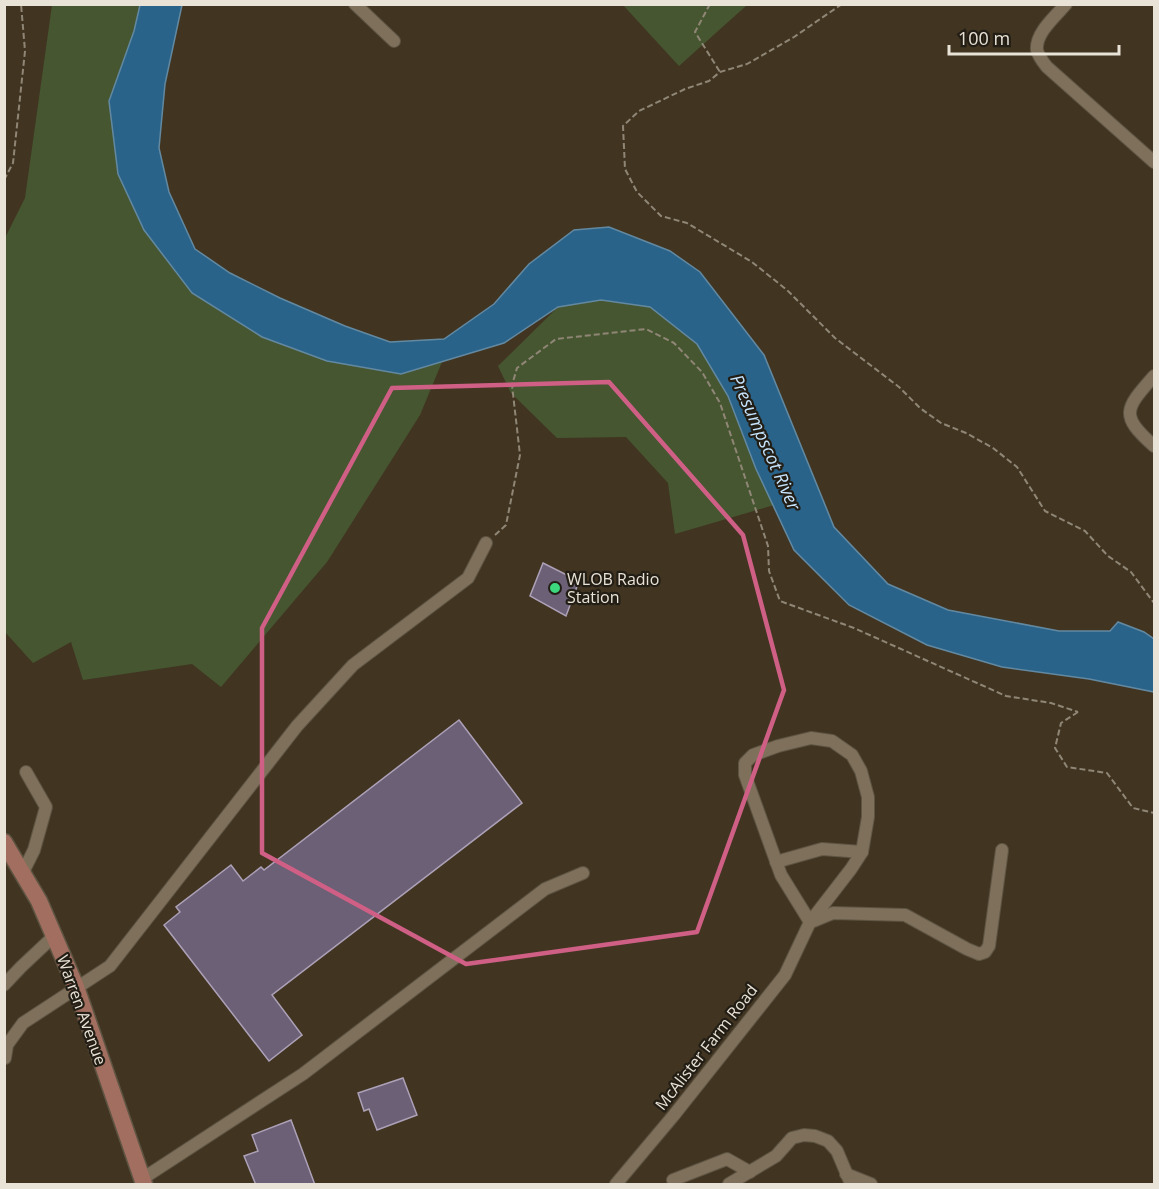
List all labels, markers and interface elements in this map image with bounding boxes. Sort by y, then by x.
scale bar [949,18,1118,56]
text: 100 m [958,26,1010,50]
water label: Presumpscot River [725,370,807,515]
place label: WLOB Radio Station [567,568,659,608]
marker: WLOB Radio Station [548,581,562,595]
street label: Warren Avenue [52,952,112,1068]
street label: McAlister Farm Road [650,980,762,1114]

